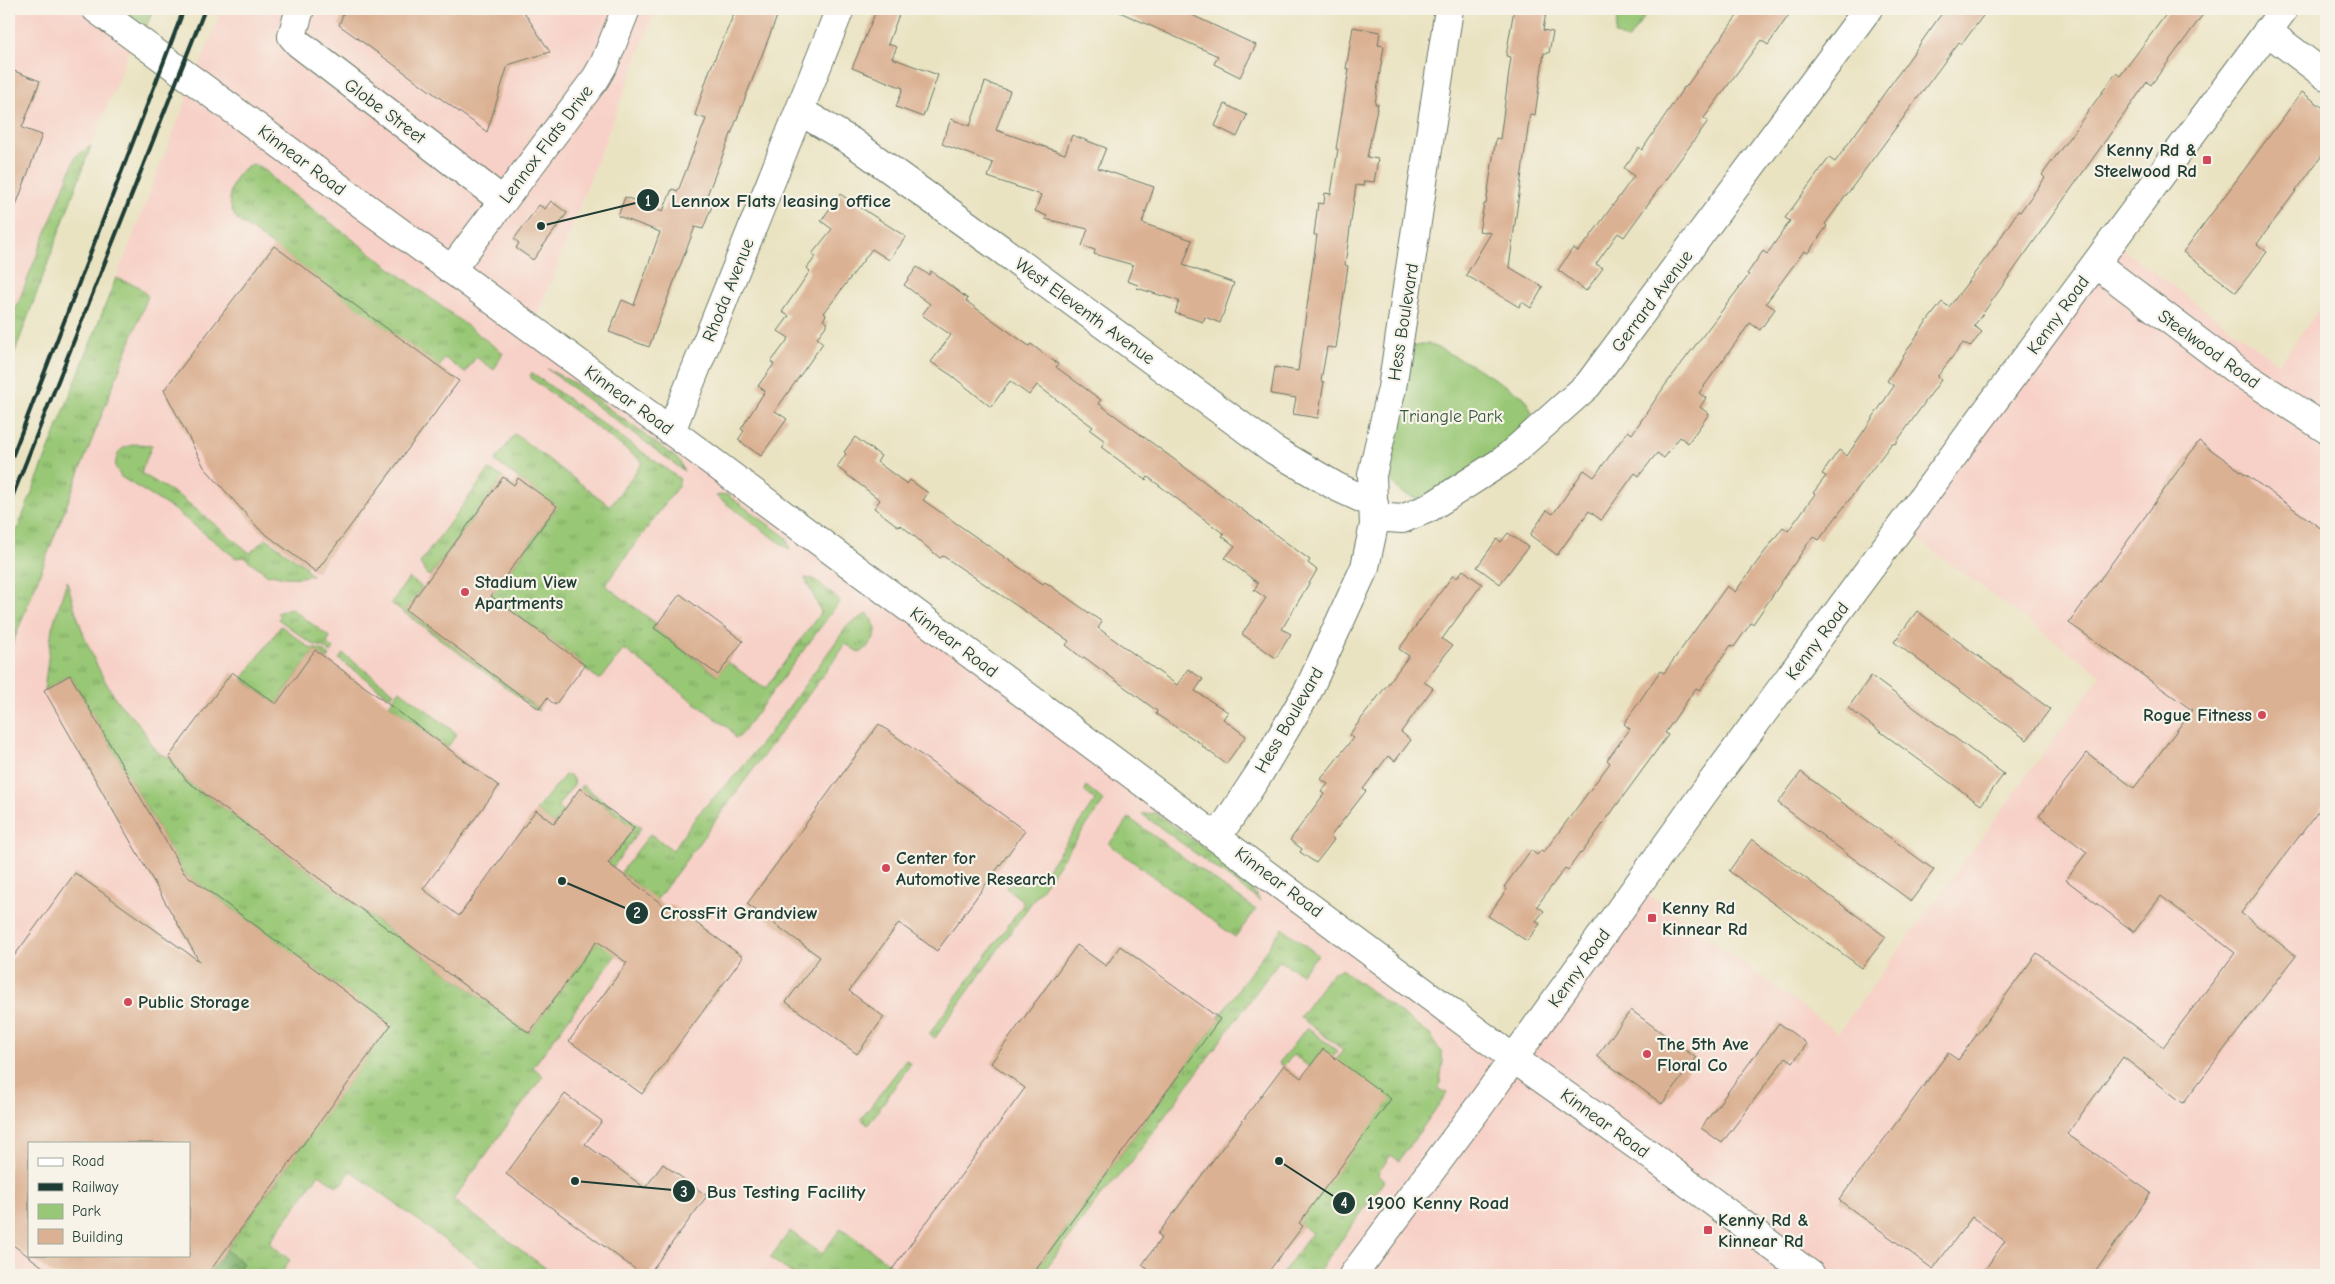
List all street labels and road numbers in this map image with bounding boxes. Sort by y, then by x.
street label: Globe Street [340,74,430,149]
street label: Lennox Flats Drive [495,81,598,207]
street label: Kinnear Road [254,121,350,200]
street label: Rhoda Avenue [698,235,759,345]
street label: Gerrard Avenue [1607,246,1698,356]
street label: West Eleventh Avenue [1011,254,1159,369]
street label: Hess Boulevard [1384,262,1423,382]
street label: Kenny Road [2023,272,2094,359]
street label: Steelwood Road [2154,306,2264,393]
street label: Kinnear Road [580,361,677,440]
street label: Kenny Road [1781,598,1853,684]
street label: Kinnear Road [906,603,1002,682]
street label: Hess Boulevard [1251,664,1328,777]
street label: Kinnear Road [1231,843,1327,922]
street label: Kenny Road [1544,925,1615,1012]
street label: Kinnear Road [1556,1084,1653,1163]

